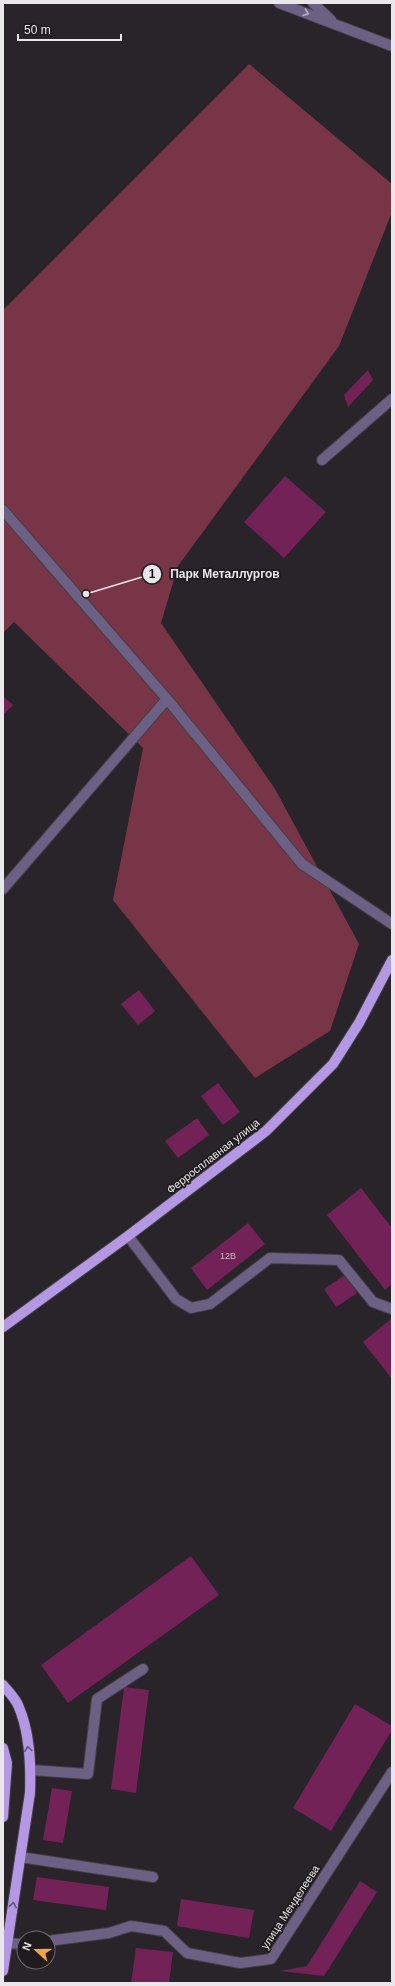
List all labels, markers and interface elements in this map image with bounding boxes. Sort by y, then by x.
one-way arrow [303,8,310,17]
scale bar [18,16,121,42]
text: 50 m [24,23,51,37]
callout: Парк Металлургов [142,562,288,586]
text: 1 [149,567,156,581]
text: Парк Металлургов [170,567,280,581]
street label: Ферросплавная улица [164,1116,262,1196]
house number: 12В [220,1251,236,1261]
one-way arrow [24,1745,33,1752]
street label: улица Менделеева [258,1862,322,1951]
one-way arrow [8,1902,17,1908]
north arrow [16,1930,56,1970]
text: N [20,1941,34,1952]

